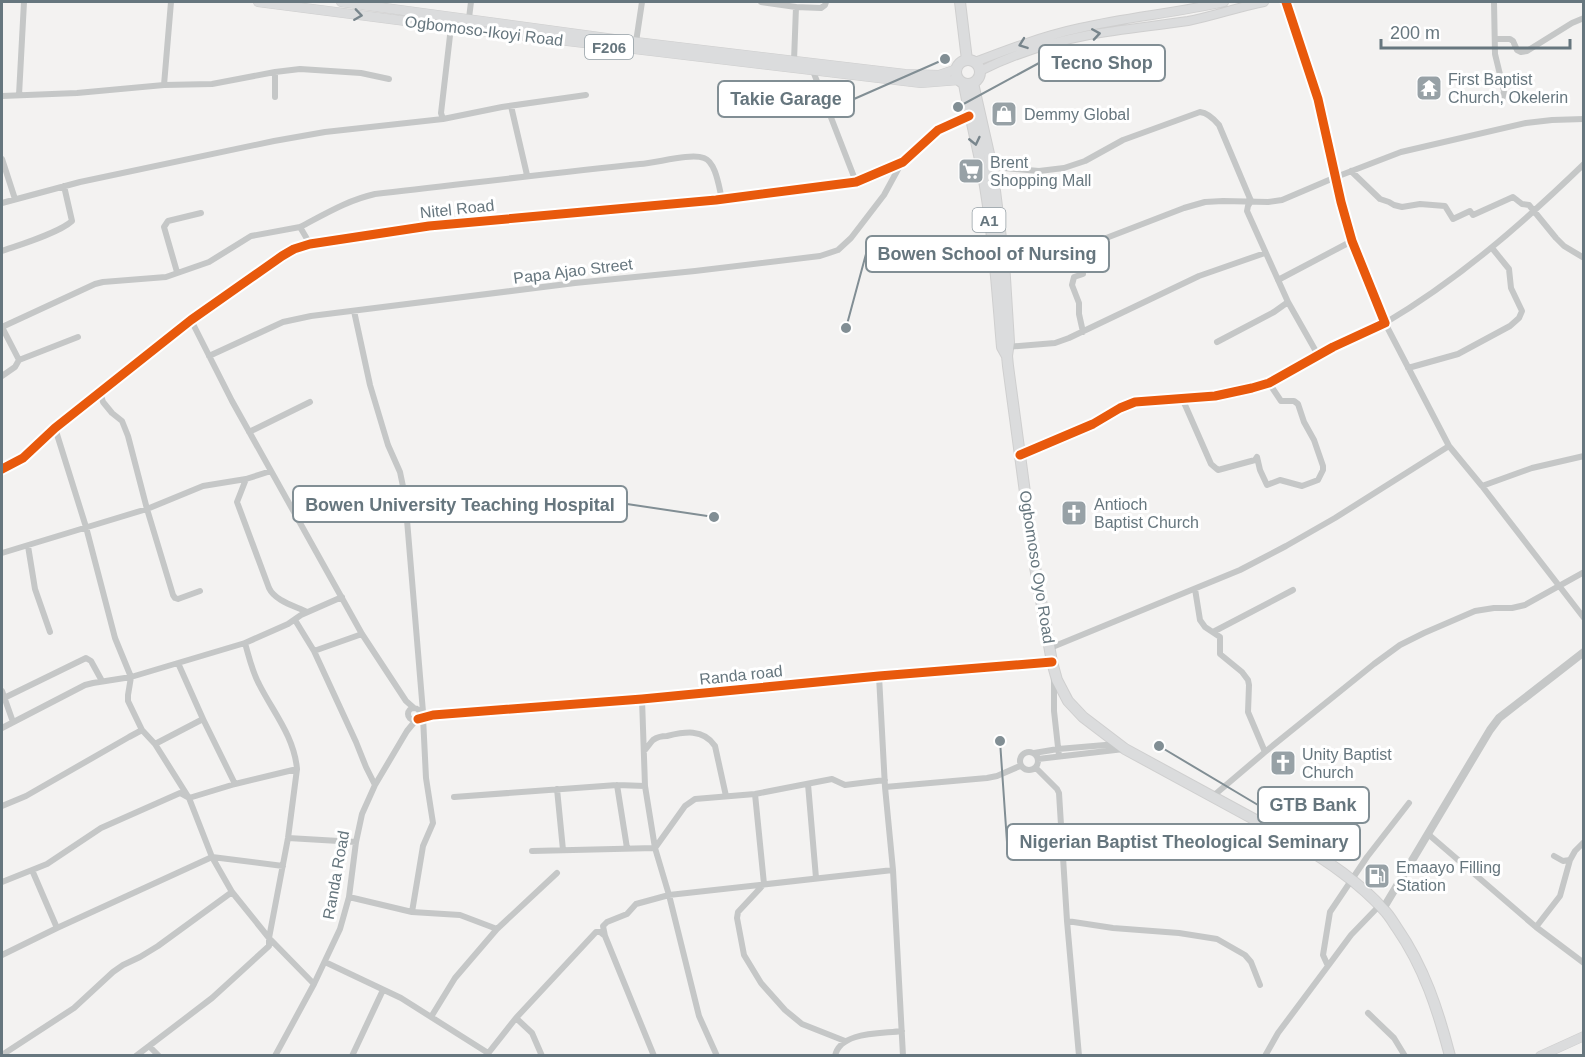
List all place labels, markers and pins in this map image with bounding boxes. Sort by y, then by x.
callout: Tecno Shop [1039,45,1165,81]
place label: First Baptist Church, Okelerin [1448,71,1568,106]
temple icon: First Baptist Church, Okelerin [1414,73,1444,103]
callout: Takie Garage [718,81,854,117]
shop icon: Demmy Global [989,99,1019,129]
place label: Demmy Global [1024,106,1130,123]
place label: Brent Shopping Mall [990,154,1091,189]
supermarket icon: Brent Shopping Mall [956,156,986,186]
callout: Bowen School of Nursing [866,236,1109,272]
callout: Bowen University Teaching Hospital [293,486,627,522]
place label: Antioch Baptist Church [1094,496,1199,531]
church icon: Antioch Baptist Church [1059,498,1089,528]
place label: Unity Baptist Church [1302,746,1392,781]
church icon: Unity Baptist Church [1268,748,1298,778]
callout: GTB Bank [1258,787,1369,823]
callout: Nigerian Baptist Theological Seminary [1007,824,1360,860]
place label: Emaayo Filling Station [1396,859,1501,894]
fuel station icon: Emaayo Filling Station [1362,861,1392,891]

